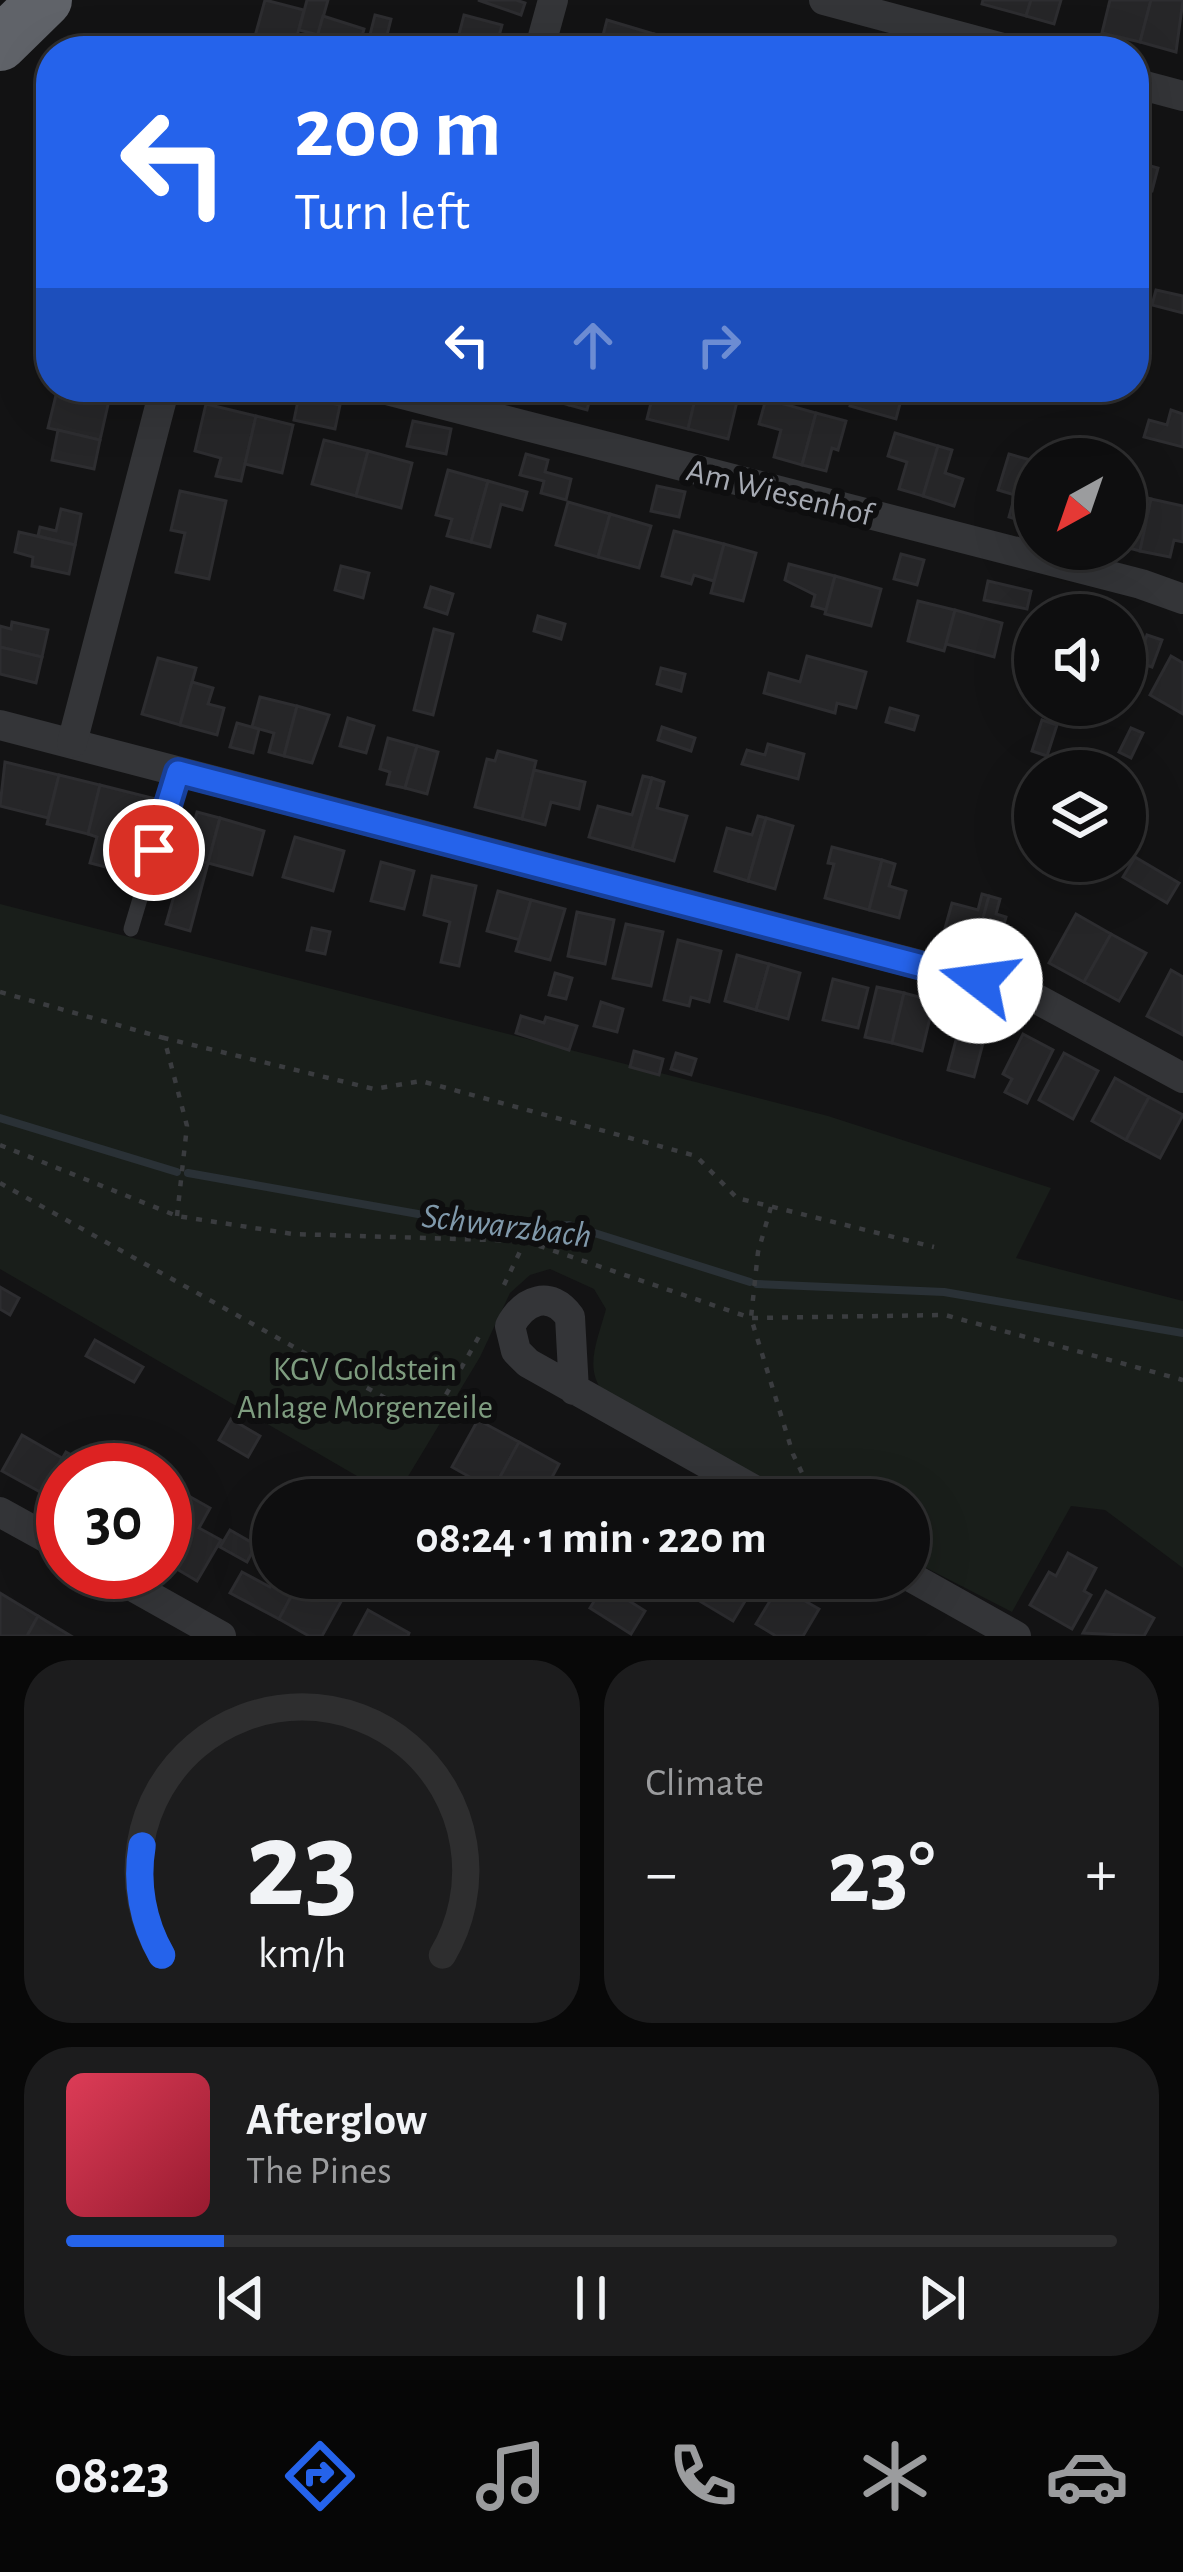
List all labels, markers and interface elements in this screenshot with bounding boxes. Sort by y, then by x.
icon: left [96,84,252,240]
text: 200 m [294,88,502,172]
text: Turn left [294,186,470,240]
icon: left [434,312,500,378]
icon: ahead [560,312,626,378]
icon: right [686,312,752,378]
north arrow [1014,438,1146,570]
map controls [1014,438,1146,882]
street label: Am Wiesenhof [683,454,878,533]
button: sound [1014,594,1146,726]
button: layers [1014,750,1146,882]
pin [103,799,205,901]
icon: arrive [121,817,187,883]
position arrow [917,918,1043,1044]
water label: Schwarzbach [420,1198,594,1254]
park label: KGV Goldstein Anlage Morgenzeile [237,1354,493,1425]
speed limit sign: 30 [36,1443,192,1599]
text: 08:24 · 1 min · 220 m [415,1516,767,1561]
text: Climate [646,1764,764,1803]
text: 23 [245,1804,358,1929]
text: 23° [827,1829,935,1919]
text: − [646,1841,677,1907]
text: + [1085,1841,1117,1907]
text: km/h [258,1932,346,1975]
text: Afterglow [246,2098,427,2143]
text: The Pines [246,2152,392,2191]
icon: previous [208,2265,274,2331]
icon: pause [558,2265,624,2331]
icon: next [909,2265,975,2331]
icon: directions [278,2434,362,2518]
icon: music [469,2434,553,2518]
icon: phone [661,2434,745,2518]
icon: climate [853,2434,937,2518]
icon: car [1045,2434,1129,2518]
text: 08:23 [54,2449,170,2503]

